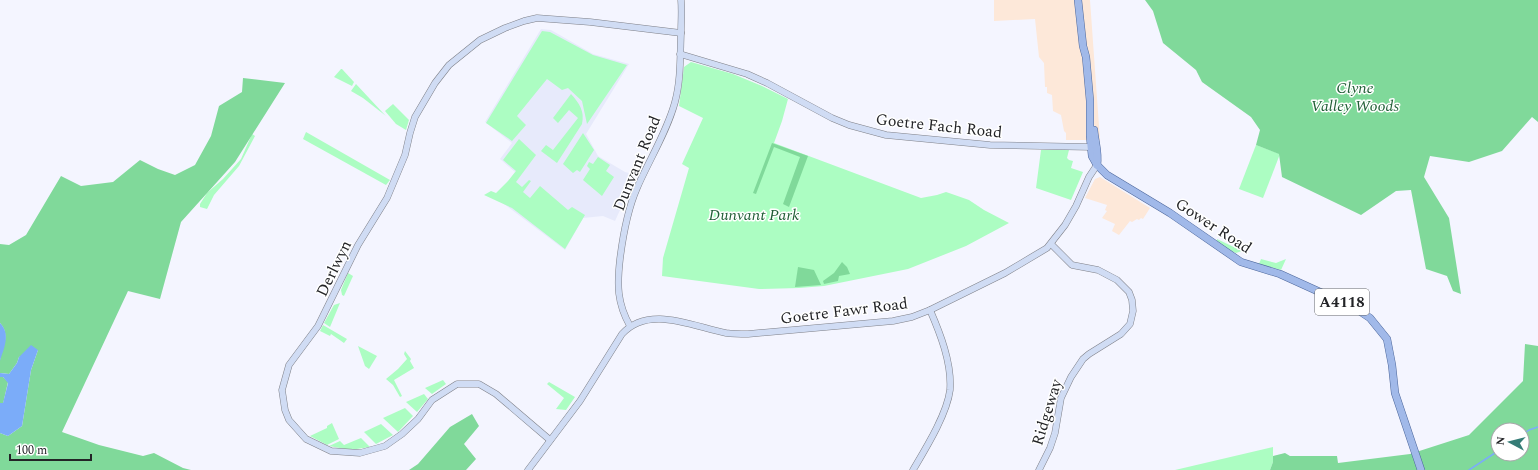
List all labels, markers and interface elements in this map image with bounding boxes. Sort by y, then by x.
park label: Clyne Valley Woods [1311,76,1400,118]
street label: Goetre Fach Road [874,107,1003,145]
street label: Dunvant Road [607,112,667,215]
street label: Gower Road [1170,192,1257,260]
park label: Dunvant Park [709,203,800,227]
street label: Derlwyn [310,236,358,301]
road number: A4118 [1315,289,1369,315]
street label: Goetre Fawr Road [779,291,909,331]
street label: Ridgeway [1025,375,1069,448]
north arrow [1490,422,1530,462]
text: N [1492,435,1510,446]
scale bar [10,436,91,462]
text: 100 m [16,441,47,460]

